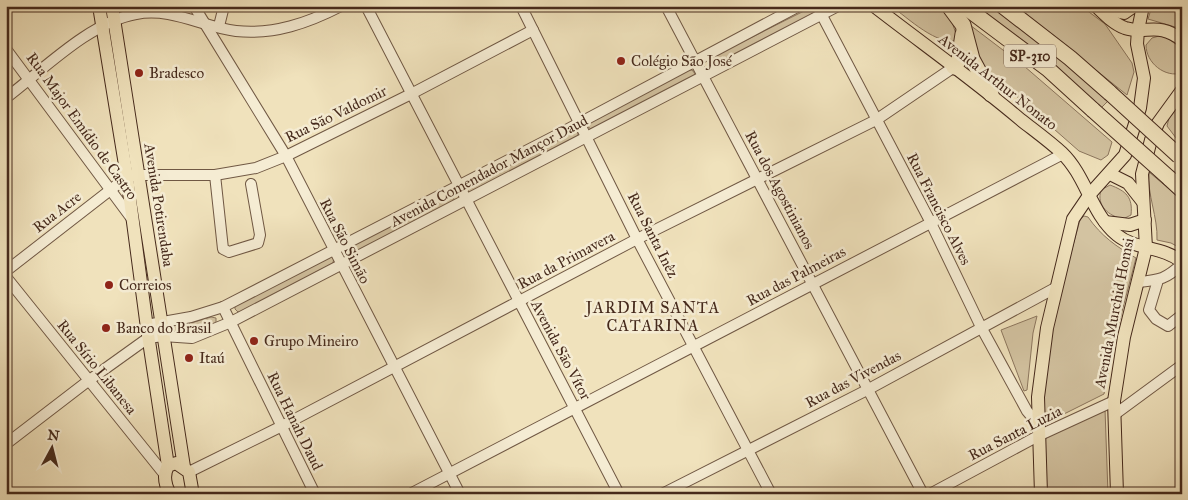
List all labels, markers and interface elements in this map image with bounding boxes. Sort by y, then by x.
street label: Avenida Arthur Nonato [934,29,1061,134]
road number: SP-310 [1004,44,1056,68]
street label: Rua Major Emídio de Castro [23,49,142,203]
place label: Colégio São José [631,52,733,71]
marker: Colégio São José [615,55,627,67]
place label: Bradesco [149,64,204,82]
marker: Bradesco [133,67,145,79]
street label: Rua São Valdomir [282,81,390,146]
street label: Avenida Comendador Mançor Daud [386,111,591,231]
street label: Rua dos Agostinianos [741,128,819,252]
street label: Avenida Potirendaba [140,141,178,269]
street label: Rua Francisco Alves [903,150,975,268]
street label: Rua Acre [29,188,85,236]
street label: Rua Santa Inêz [624,189,682,281]
street label: Rua São Simão [316,195,374,287]
street label: Rua da Primavera [514,227,618,293]
street label: Avenida Murchid Homsi [1090,236,1137,391]
street label: Rua das Palmeiras [743,242,849,310]
place label: Correios [119,276,171,294]
marker: Correios [103,279,115,291]
street label: Avenida São Vítor [527,296,595,403]
district label: JARDIM SANTA CATARINA [584,298,720,335]
street label: Rua Sírio Libanesa [53,316,141,418]
place label: Banco do Brasil [116,319,212,337]
marker: Banco do Brasil [100,322,112,334]
place label: Grupo Mineiro [264,332,359,350]
marker: Grupo Mineiro [248,335,260,347]
street label: Rua das Vivendas [802,346,904,412]
place label: Itaú [199,349,225,367]
marker: Itaú [183,352,195,364]
street label: Rua Hanah Daud [263,369,327,473]
street label: Rua Santa Luzia [965,401,1065,464]
north arrow [28,422,78,472]
text: N [47,426,61,445]

